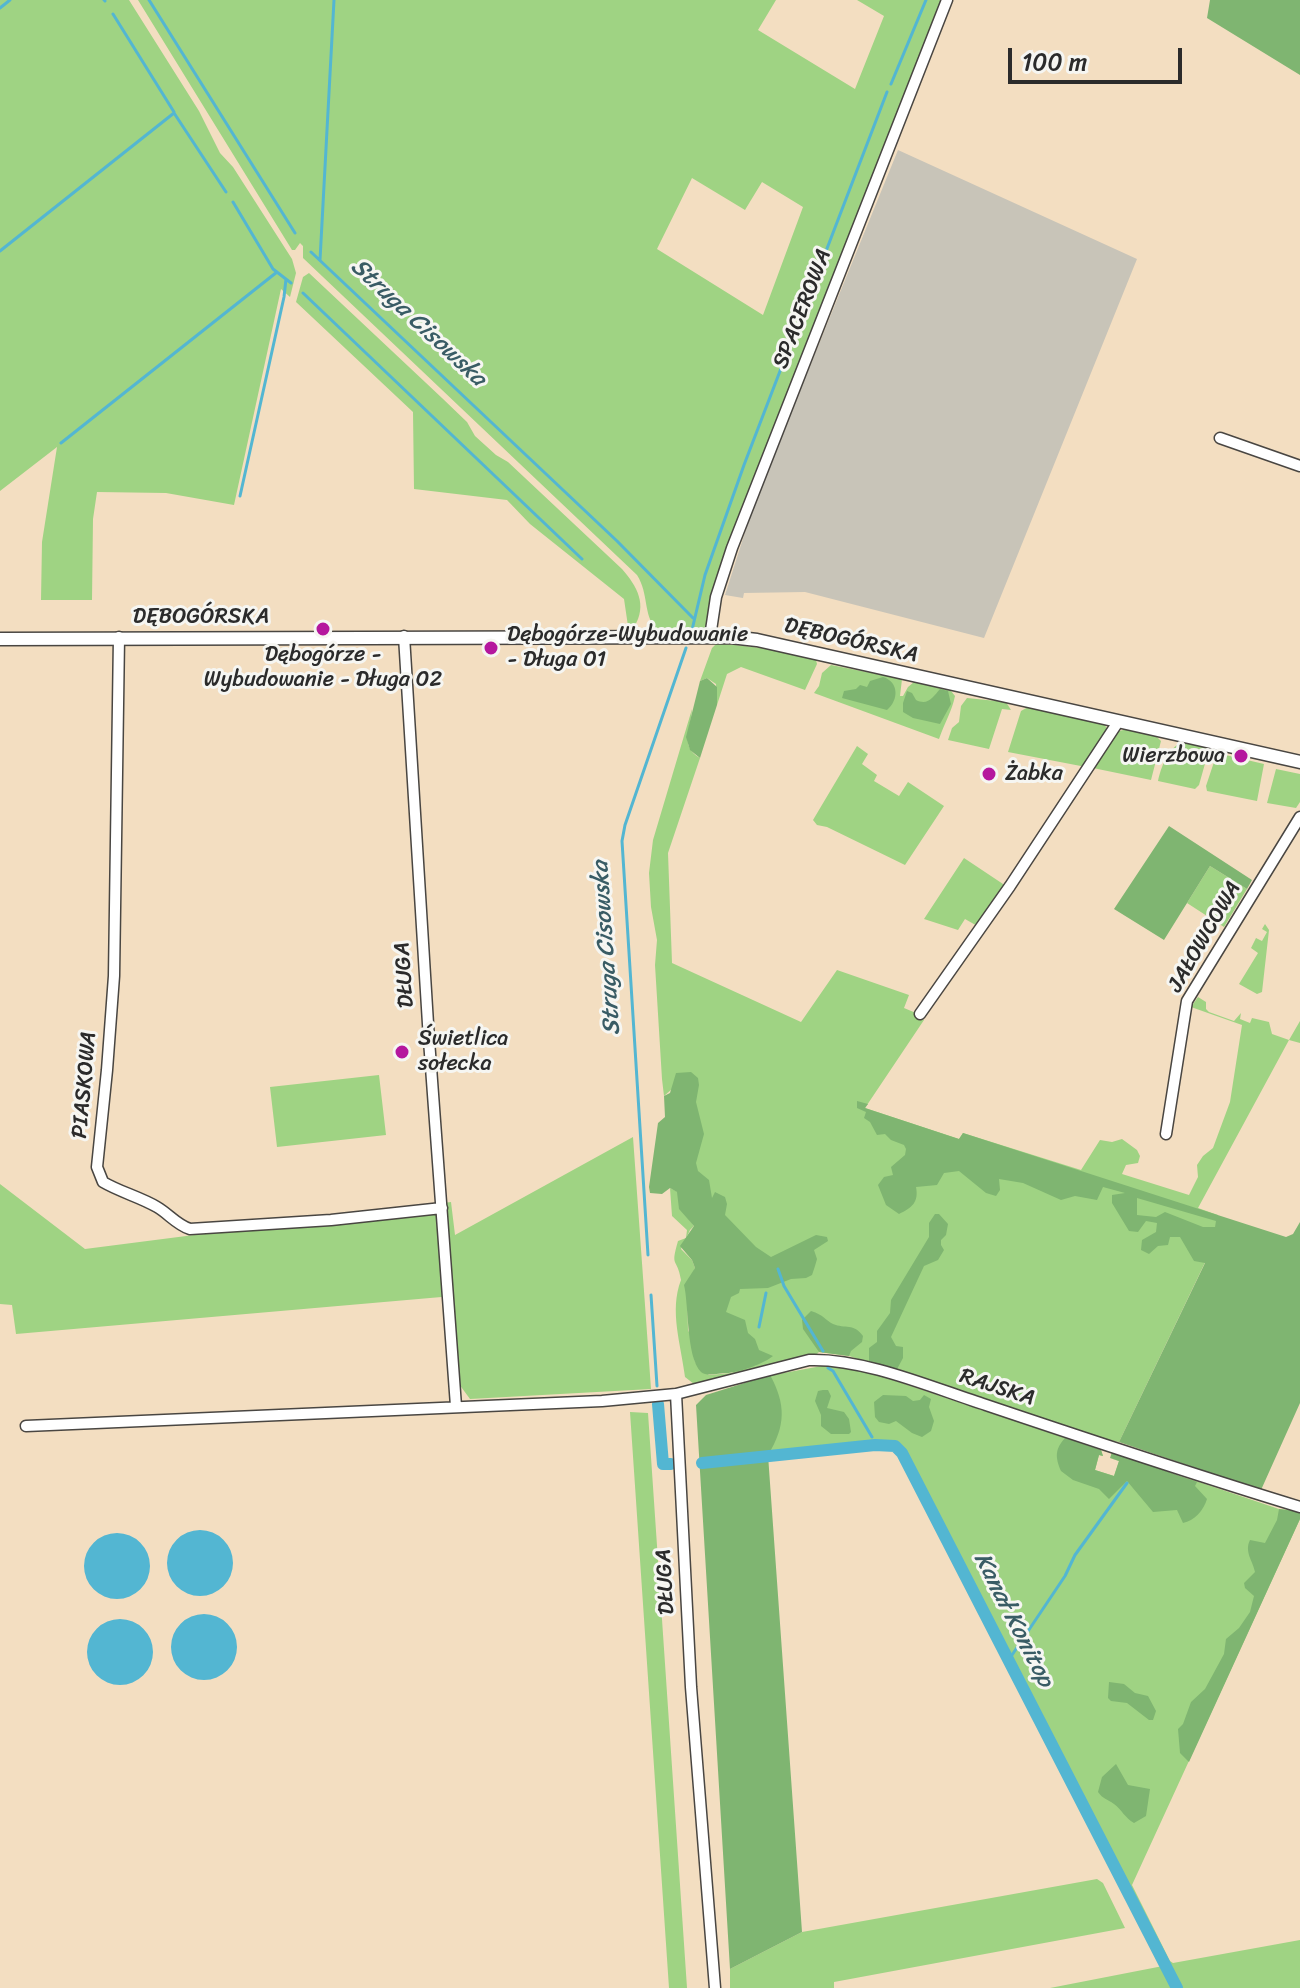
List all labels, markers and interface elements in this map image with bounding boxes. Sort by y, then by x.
scale bar [1012,32,1186,82]
text: 100 m [1022,41,1087,83]
street label: SPACEROWA [768,246,838,372]
water label: Struga Cisowska [344,253,492,393]
street label: DĘBOGÓRSKA [133,604,269,630]
street label: DĘBOGÓRSKA [782,613,920,669]
marker: Dębogórze - Wybudowanie - Długa 02 [314,620,332,638]
place label: Dębogórze-Wybudowanie - Długa 01 [507,622,748,674]
marker: Dębogórze-Wybudowanie - Długa 01 [482,639,500,657]
place label: Dębogórze - Wybudowanie - Długa 02 [204,642,442,694]
place label: Wierzbowa [1122,743,1225,769]
marker: Wierzbowa [1232,747,1250,765]
place label: Żabka [1005,761,1063,787]
marker: Żabka [980,765,998,783]
water label: Struga Cisowska [587,860,627,1036]
street label: JAŁOWCOWA [1163,877,1247,997]
street label: DŁUGA [390,941,420,1009]
place label: Świetlica sołecka [418,1026,508,1078]
street label: PIASKOWA [67,1030,103,1140]
marker: Świetlica sołecka [393,1043,411,1061]
street label: RAJSKA [956,1363,1038,1413]
street label: DŁUGA [651,1548,681,1616]
water label: Kanał Konitop [967,1548,1059,1692]

